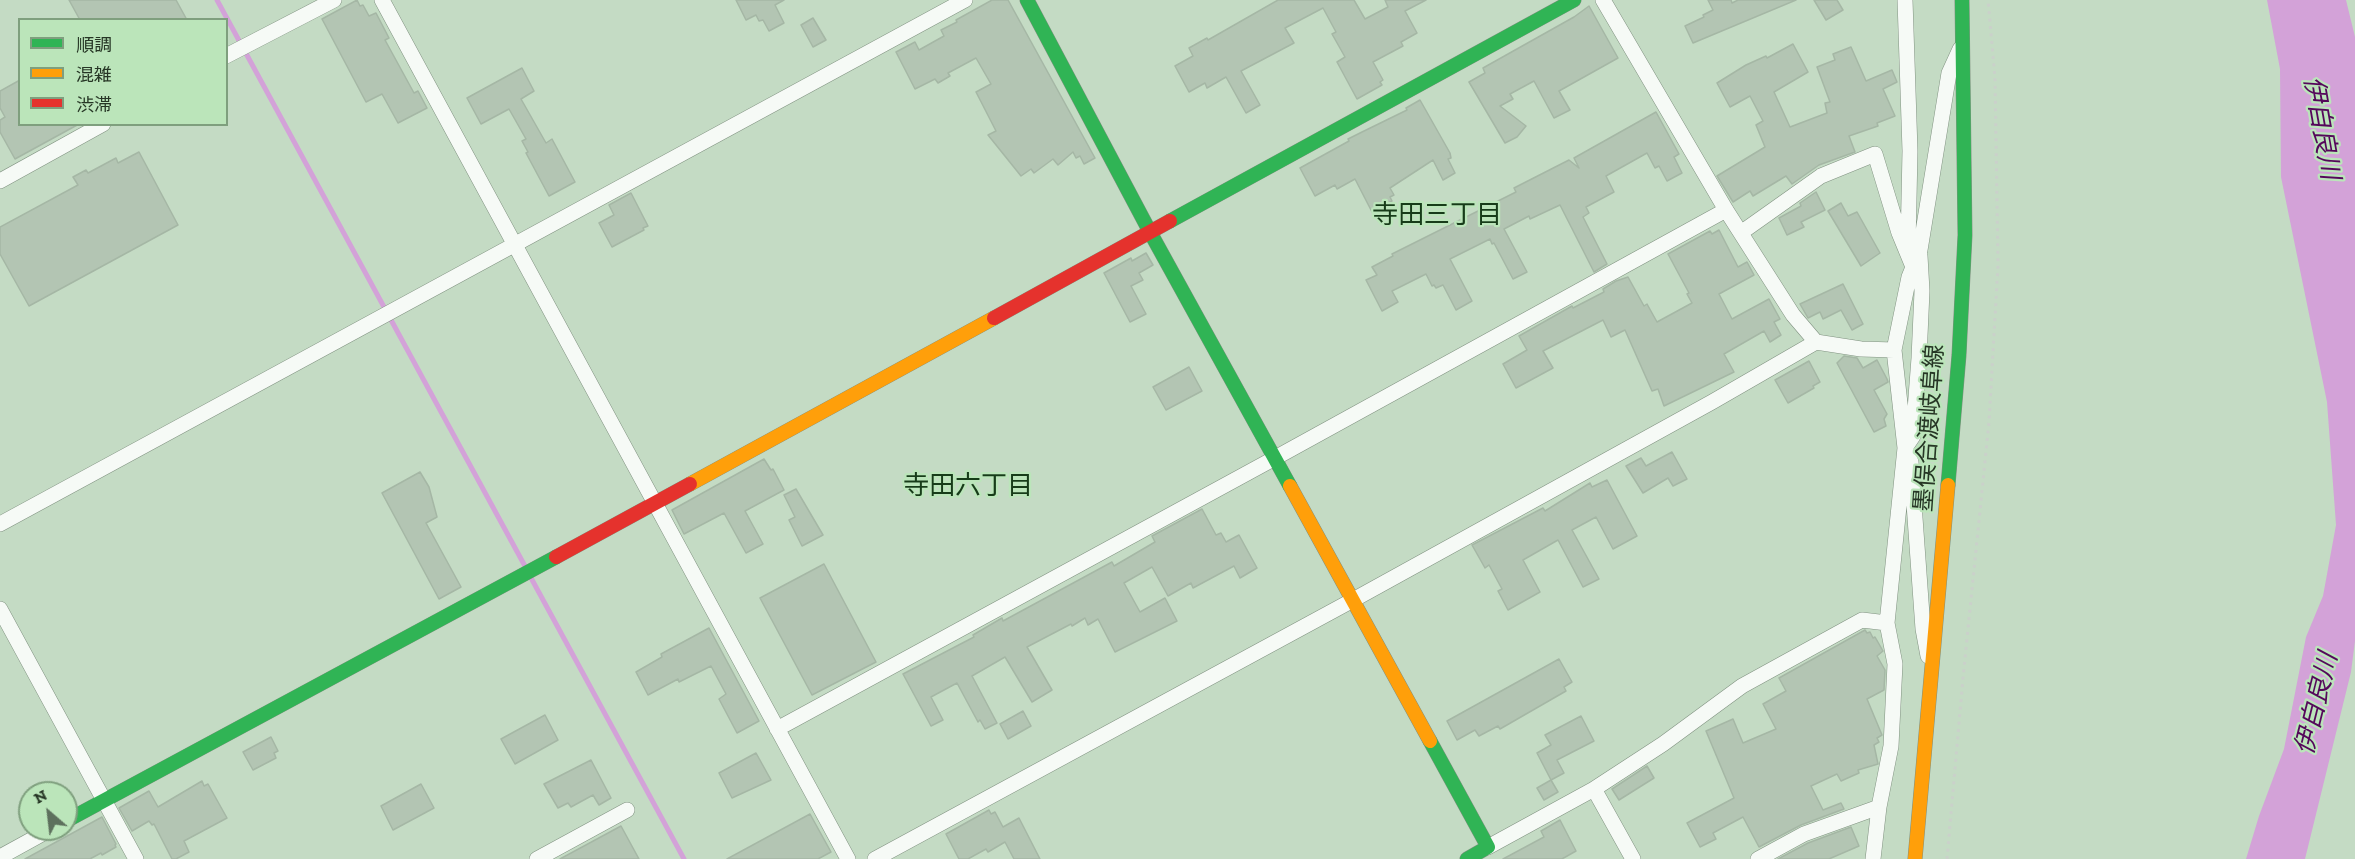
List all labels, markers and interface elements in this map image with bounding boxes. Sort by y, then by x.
legend [18,18,228,126]
text: 順調 [76,34,112,56]
text: 混雑 [76,64,112,86]
water label: 伊自良川 [2297,74,2345,182]
text: 渋滞 [76,94,112,116]
district label: 寺田三丁目 [1372,200,1502,232]
street label: 墨俣合渡岐阜線 [1910,343,1950,513]
district label: 寺田六丁目 [903,471,1033,503]
water label: 伊自良川 [2289,650,2345,758]
north arrow [18,781,78,841]
text: N [30,785,50,808]

